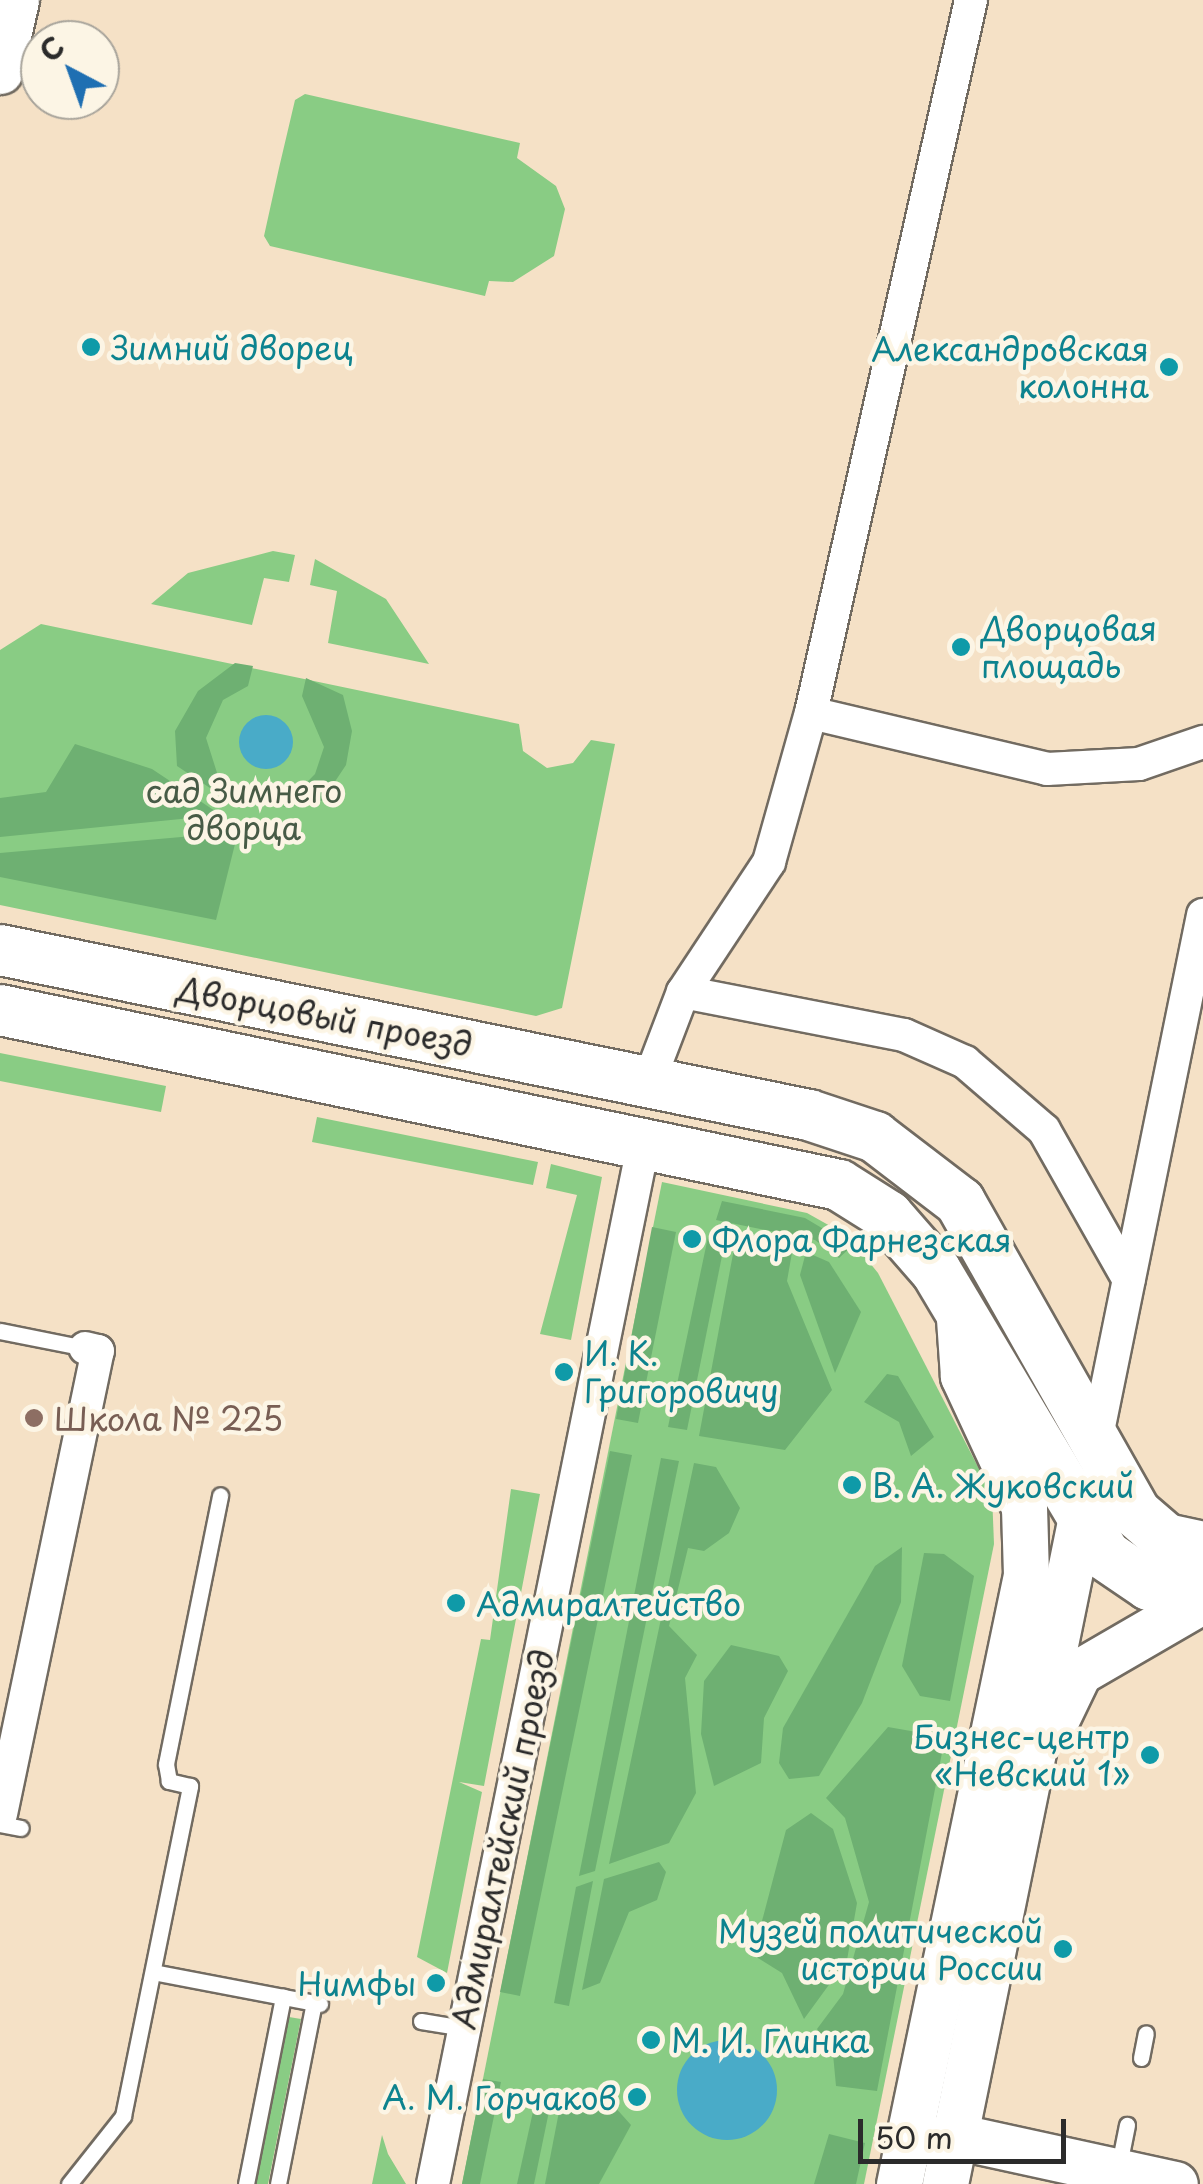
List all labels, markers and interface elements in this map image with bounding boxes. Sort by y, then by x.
north arrow [20,20,120,120]
text: С [29,25,73,72]
place label: Зимний дворец [111,328,354,366]
place label: Александровская колонна [871,330,1149,405]
marker: Зимний дворец [80,336,102,358]
marker: Александровская колонна [1158,356,1180,378]
place label: Дворцовая площадь [981,610,1157,685]
marker: Дворцовая площадь [950,636,972,658]
park label: сад Зимнего дворца [145,772,343,847]
street label: Дворцовый проезд [175,969,475,1063]
place label: Флора Фарнезская [712,1220,1011,1258]
marker: Флора Фарнезская [681,1228,703,1250]
place label: И. К. Григоровичу [584,1335,778,1410]
marker: И. К. Григоровичу [553,1361,575,1383]
place label: Школа № 225 [54,1399,285,1437]
marker: Школа № 225 [23,1407,45,1429]
place label: В. А. Жуковский [872,1466,1135,1504]
marker: В. А. Жуковский [841,1474,863,1496]
place label: Адмиралтейство [476,1584,741,1622]
marker: Адмиралтейство [445,1592,467,1614]
street label: Адмиралтейский проезд [443,1646,561,2032]
place label: Бизнес-центр «Невский 1» [913,1718,1130,1793]
marker: Бизнес-центр «Невский 1» [1139,1744,1161,1766]
place label: Музей политической истории России [717,1912,1043,1987]
marker: Музей политической истории России [1052,1938,1074,1960]
place label: Нимфы [297,1964,416,2002]
marker: Нимфы [425,1972,447,1994]
place label: М. И. Глинка [671,2021,870,2059]
marker: М. И. Глинка [640,2029,662,2051]
place label: А. М. Горчаков [381,2078,617,2116]
marker: А. М. Горчаков [626,2086,648,2108]
scale bar [863,2099,1070,2161]
text: 50 m [875,2114,953,2159]

